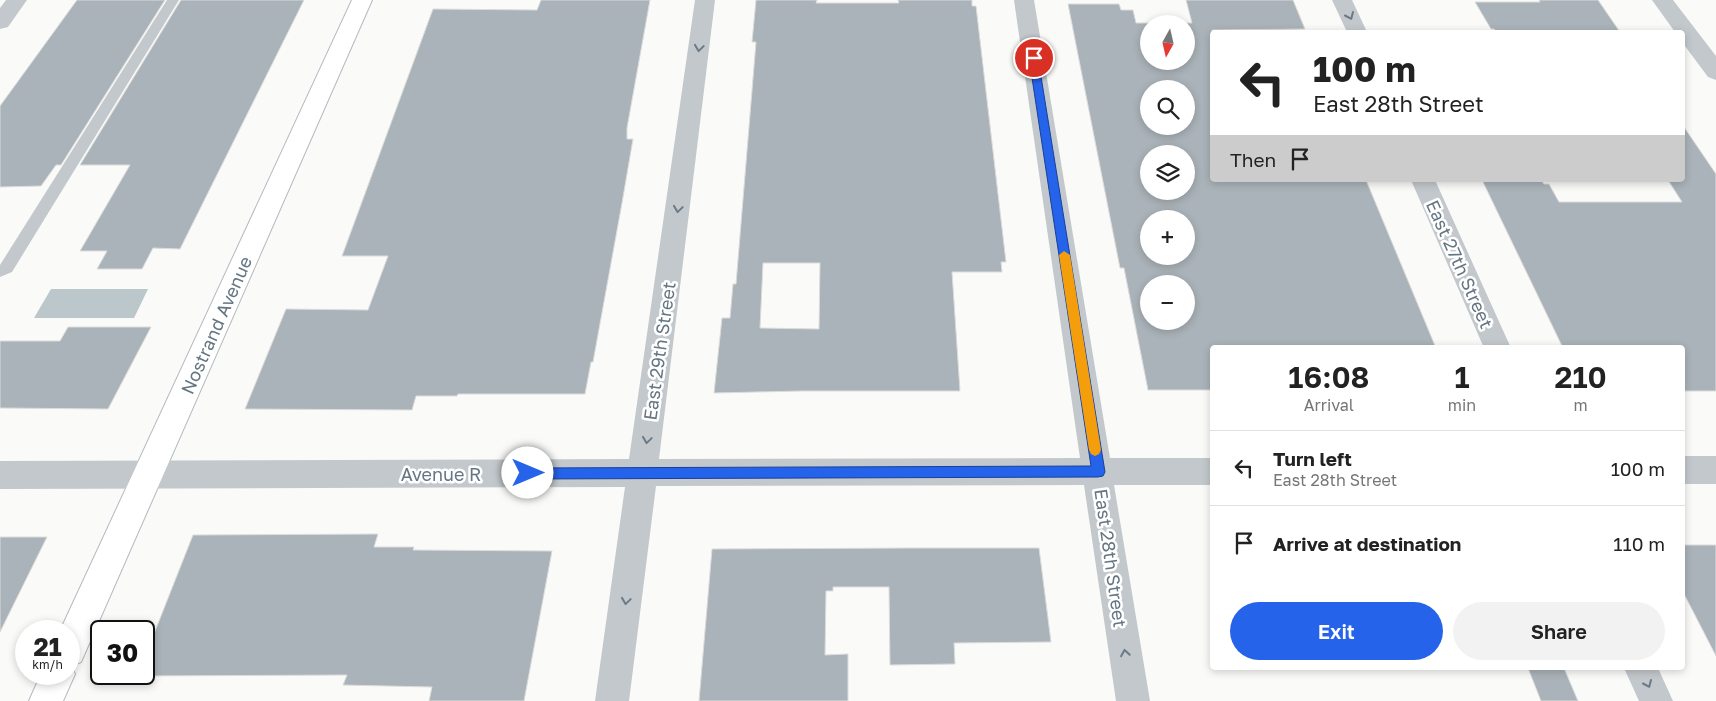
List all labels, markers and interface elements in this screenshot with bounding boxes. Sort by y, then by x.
one-way arrow [1343,11,1354,20]
north arrow [1140,15,1195,70]
map controls [1140,15,1195,330]
pin [1013,37,1055,79]
icon: arrive [1020,44,1048,72]
one-way arrow [694,45,705,53]
text: 100 m [1313,48,1416,90]
icon: left [1230,50,1295,115]
button: search [1140,80,1195,135]
text: East 28th Street [1313,90,1484,117]
button: layers [1140,145,1195,200]
icon: arrive [1286,145,1314,173]
text: Then [1230,148,1276,171]
street label: East 27th Street [1422,196,1498,332]
one-way arrow [673,205,683,214]
button: + [1140,210,1195,265]
street label: Nostrand Avenue [176,253,256,397]
button: − [1140,275,1195,330]
street label: East 29th Street [638,280,680,422]
text: 16:08 [1288,359,1370,395]
text: 1 [1454,359,1470,395]
text: 210 [1554,359,1607,395]
text: Arrival [1304,395,1354,415]
text: min [1448,395,1476,415]
text: m [1573,395,1588,415]
one-way arrow [642,436,653,444]
position arrow [501,446,553,498]
text: Turn left [1273,447,1352,470]
icon: left [1230,454,1258,482]
text: 100 m [1611,457,1665,480]
street label: Avenue R [401,463,481,485]
text: East 28th Street [1273,470,1397,490]
street label: East 28th Street [1090,487,1132,629]
icon: arrive [1230,529,1258,557]
text: Arrive at destination [1273,532,1461,555]
text: 110 m [1613,532,1665,555]
one-way arrow [621,597,631,605]
button: Exit [1230,602,1443,660]
button: Share [1453,602,1665,660]
speed limit sign: 30 [90,620,155,685]
text: 21 [33,631,62,662]
one-way arrow [1120,648,1131,656]
text: km/h [32,657,63,672]
one-way arrow [1642,679,1653,688]

